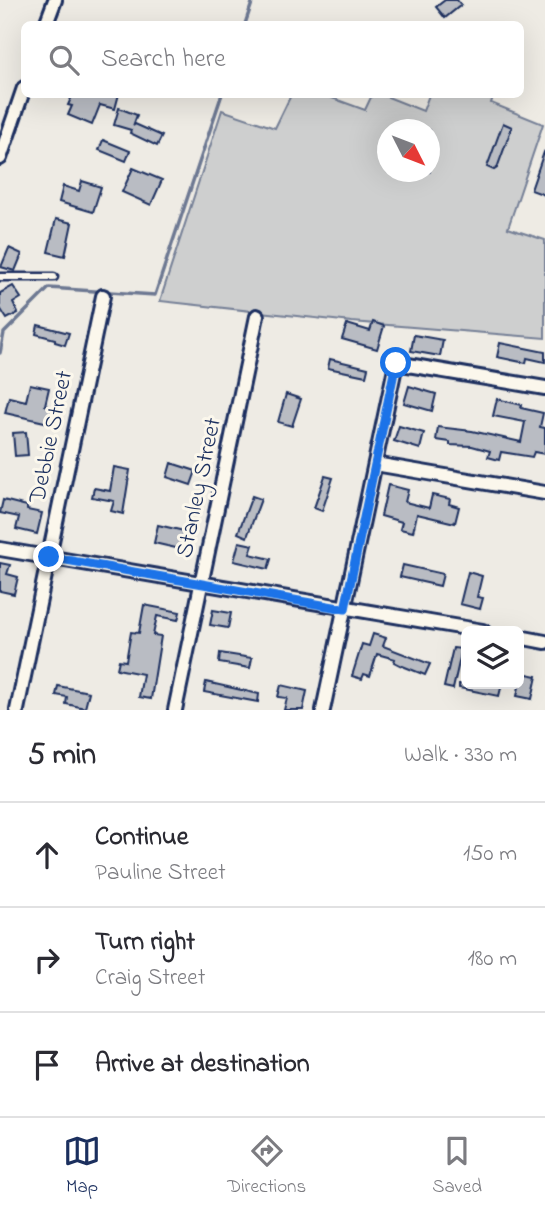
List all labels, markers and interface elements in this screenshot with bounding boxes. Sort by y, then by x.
search box [21,21,524,98]
icon: search [45,41,83,79]
text: Search here [101,41,226,79]
north arrow [377,119,440,182]
route start [380,347,411,378]
street label: Debbie Street [21,368,83,507]
street label: Stanley Street [168,414,233,562]
route end [33,541,64,572]
map controls [461,626,524,689]
button: layers [461,626,524,689]
text: 5 min [28,734,96,778]
text: Walk · 330 m [404,739,517,772]
text: Continue [95,819,188,857]
icon: ahead [28,836,66,874]
text: 150 m [463,838,517,871]
text: Pauline Street [95,857,226,890]
text: Turn right [95,924,195,962]
icon: right [28,941,66,979]
text: 180 m [468,943,517,976]
text: Craig Street [95,962,205,995]
icon: arrive [28,1046,66,1084]
text: Arrive at destination [95,1046,310,1084]
tab: Map [63,1132,101,1201]
tab: Directions [227,1132,306,1201]
tab: Saved [432,1132,482,1201]

